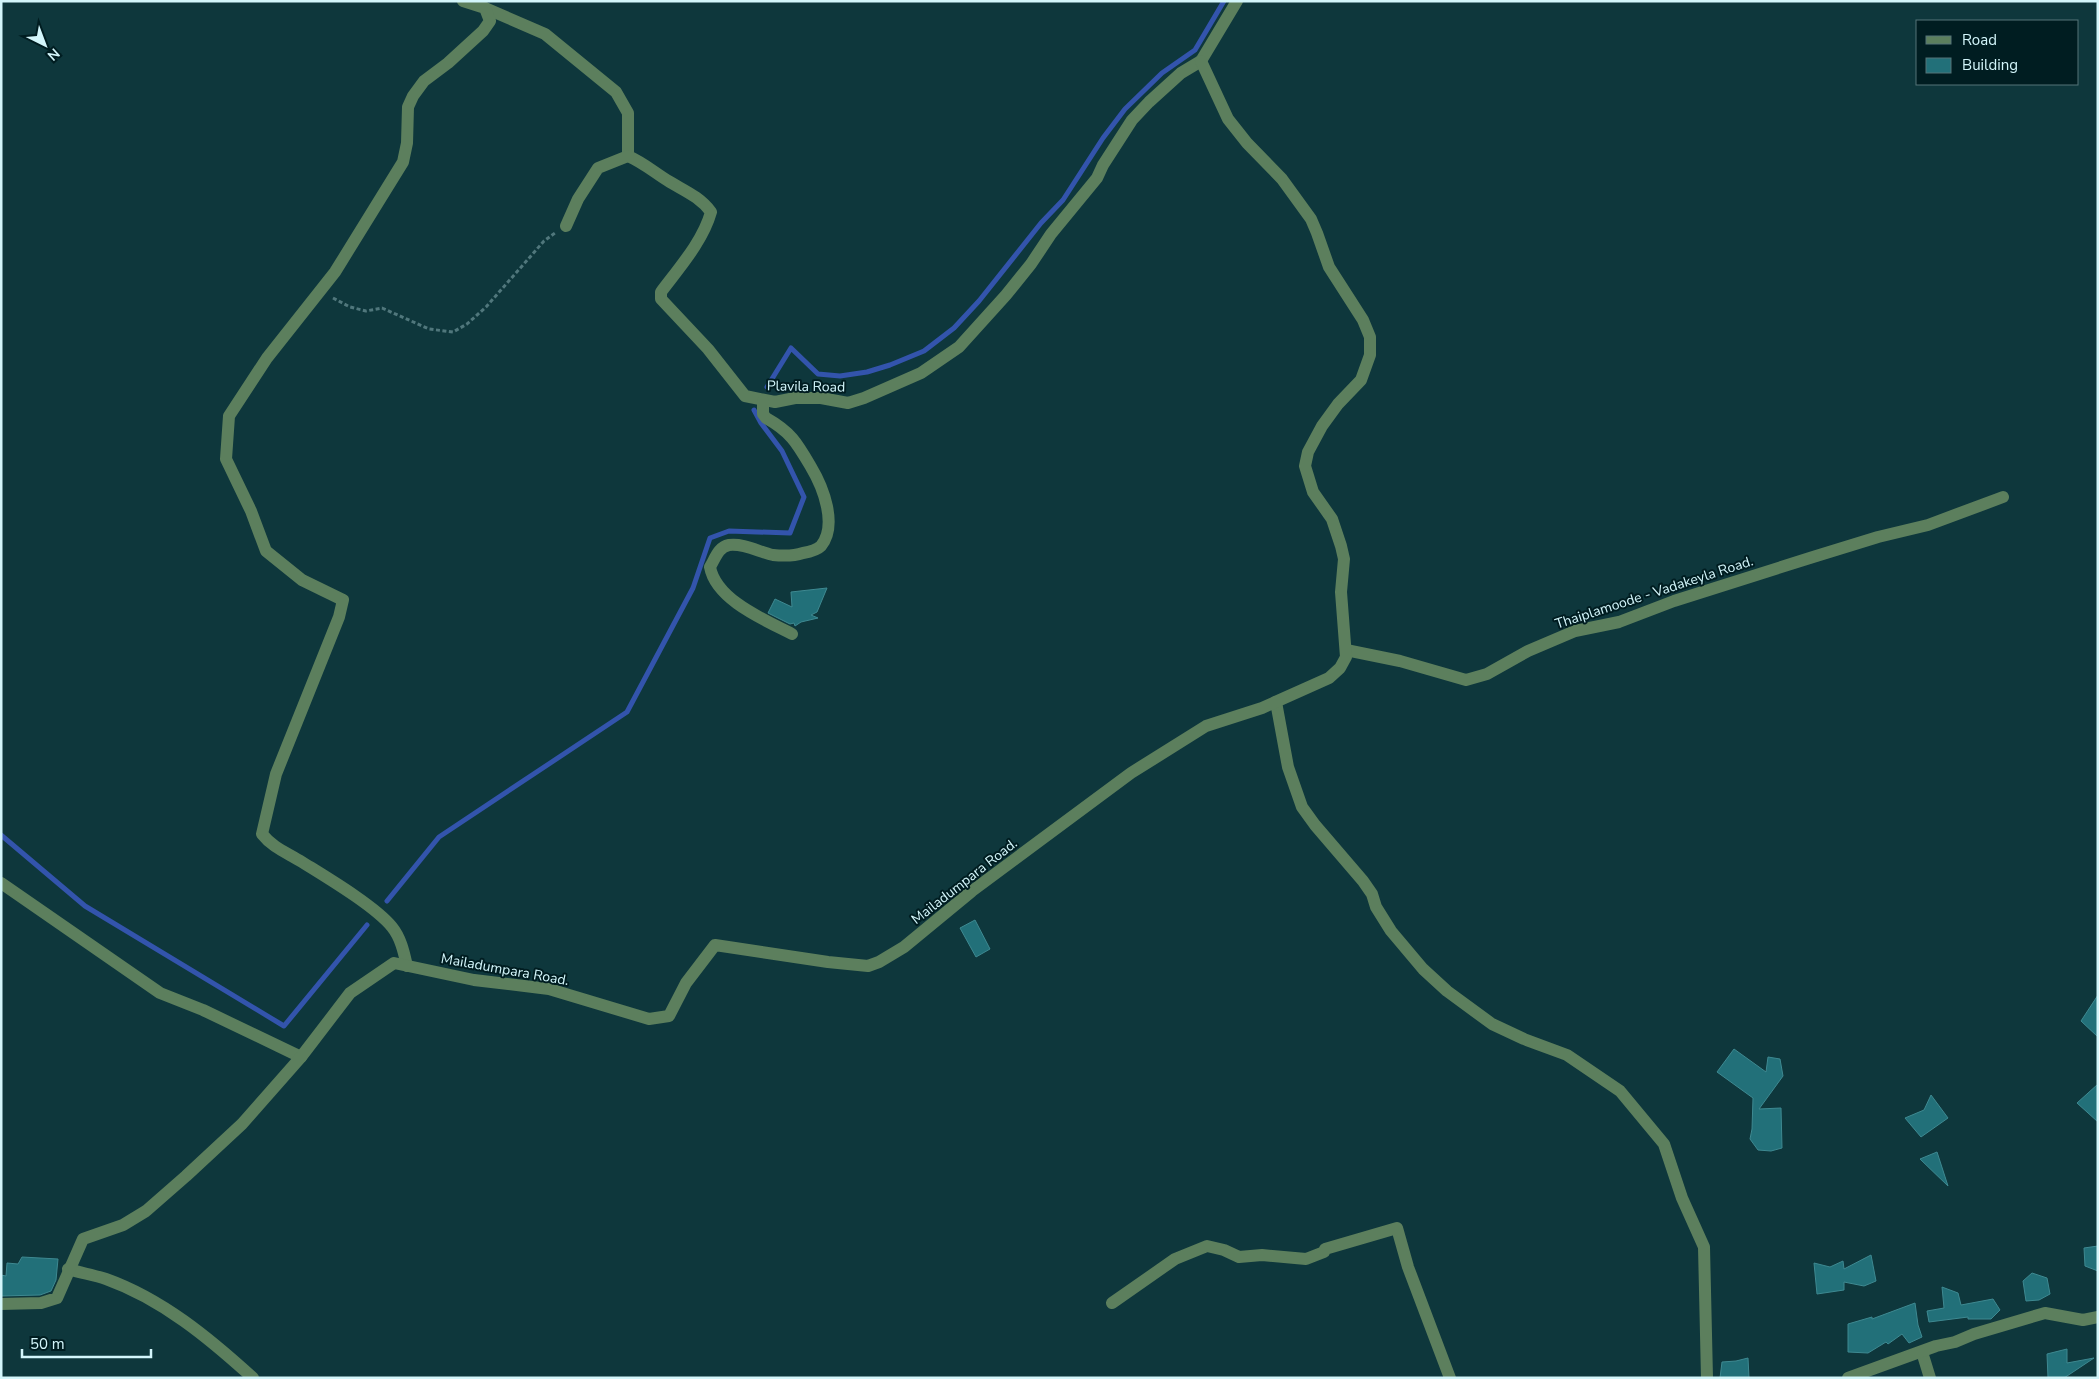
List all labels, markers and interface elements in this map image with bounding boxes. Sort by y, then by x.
north arrow [20,20,70,70]
legend [1916,20,2079,85]
text: Road [1962,30,1997,50]
text: N [43,44,64,65]
text: Building [1962,55,2018,75]
street label: Plavila Road [767,376,845,397]
street label: Thaiplamoode - Vadakeyla Road. [1553,551,1756,634]
street label: Mailadumpara Road. [907,834,1021,929]
street label: Mailadumpara Road. [439,949,570,990]
scale bar [22,1326,151,1358]
text: 50 m [30,1334,65,1354]

